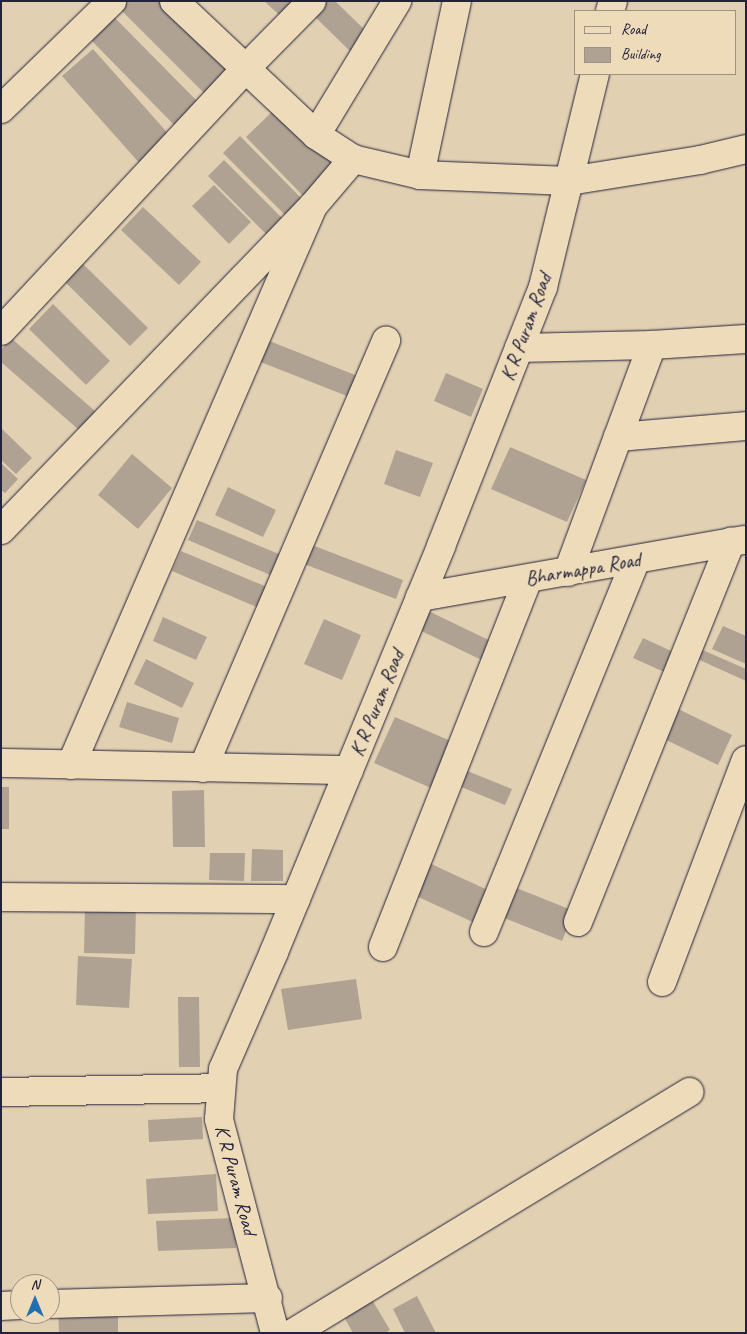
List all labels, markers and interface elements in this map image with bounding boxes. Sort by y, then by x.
legend [574,10,737,75]
text: Road [621,20,646,39]
text: Building [621,45,660,64]
street label: K R Puram Road [496,270,556,384]
street label: Bharmappa Road [524,547,642,591]
street label: K R Puram Road [345,646,409,760]
street label: K R Puram Road [210,1123,262,1237]
north arrow [10,1274,60,1324]
text: N [31,1276,39,1293]

